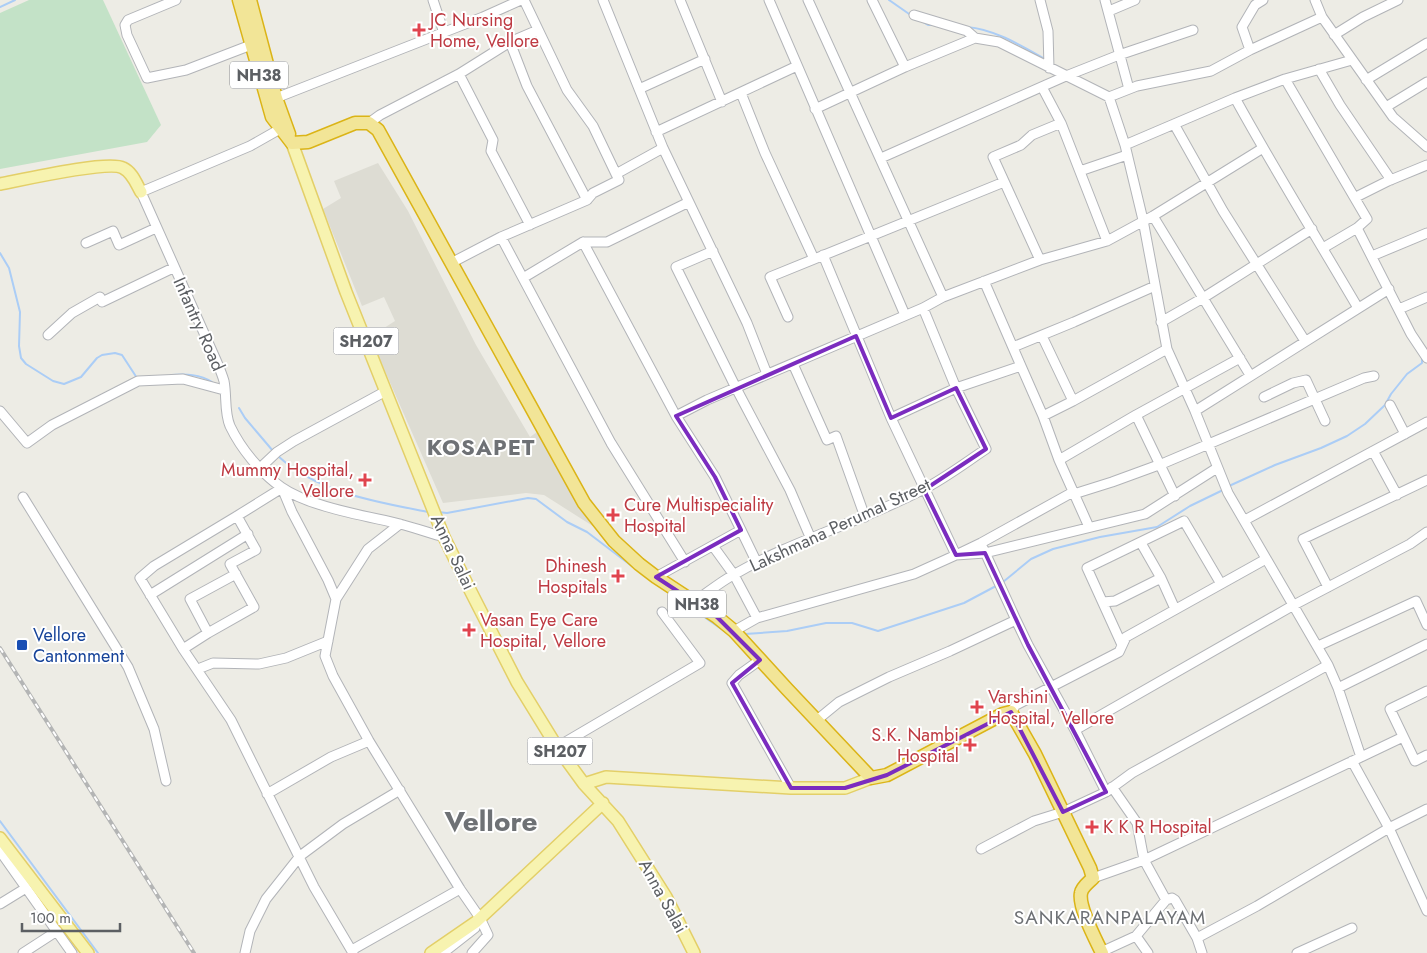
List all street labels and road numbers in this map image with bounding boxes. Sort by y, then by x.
road number: NH38 [230,62,288,88]
street label: Infantry Road [167,273,231,375]
road number: SH207 [334,328,398,354]
street label: Lakshmana Perumal Street [745,471,935,578]
street label: Anna Salai [424,510,482,594]
road number: NH38 [668,590,726,618]
road number: SH207 [528,738,592,764]
street label: Anna Salai [632,854,694,938]

